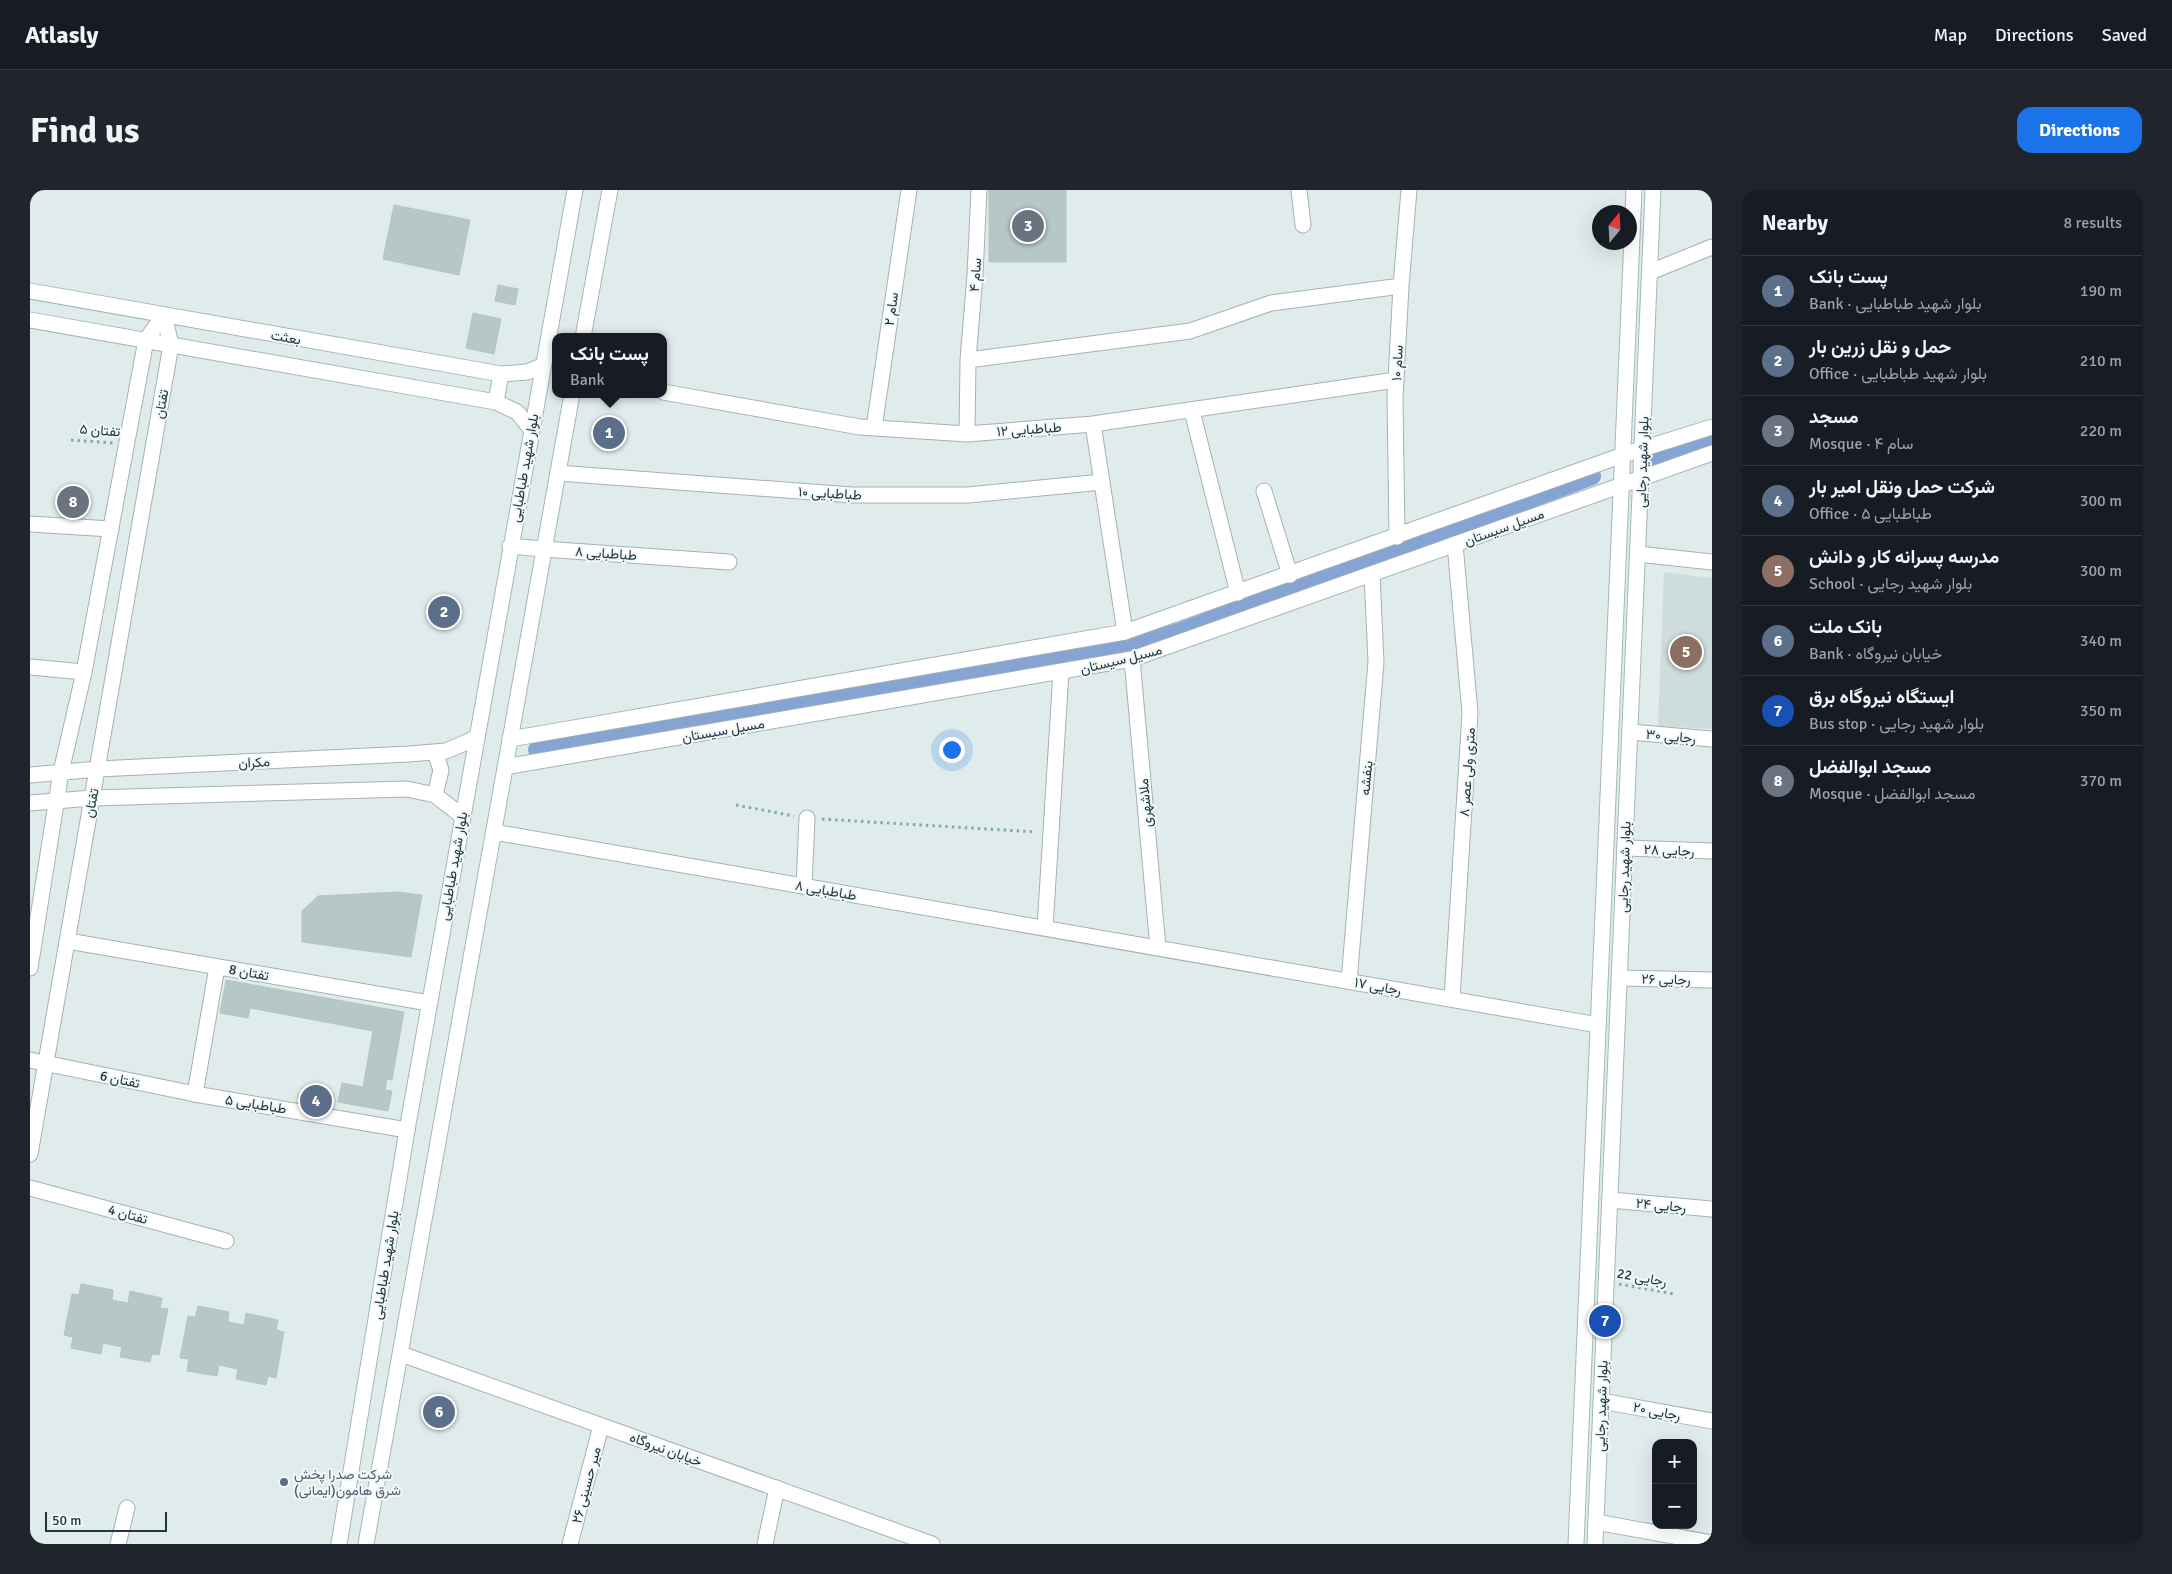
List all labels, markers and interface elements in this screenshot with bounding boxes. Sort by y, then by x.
text: Atlasly [25,20,98,50]
text: Map [1934,24,1967,46]
text: Directions [1995,24,2074,46]
text: Saved [2102,24,2147,46]
button: Directions [2017,107,2142,153]
text: Find us [30,109,140,152]
north arrow [1592,205,1637,250]
pin: 3 [1012,207,1044,245]
text: Nearby [1762,210,1828,236]
text: 8 results [2063,213,2122,233]
street label: سام ۴ [966,257,985,293]
text: پست بانک [1809,265,1888,289]
text: 1 [1774,281,1782,301]
text: 190 m [2080,281,2122,301]
street label: سام ۲ [881,291,902,327]
text: Bank · بلوار شهید طباطبایی [1809,294,1981,314]
street label: بعثت [270,327,302,348]
popup [552,333,667,398]
text: حمل و نقل زرین بار [1809,335,1951,359]
text: پست بانک [570,342,649,366]
street label: سام ۱۰ [1388,345,1407,381]
text: 2 [1774,351,1782,371]
text: 210 m [2080,351,2122,371]
text: Office · بلوار شهید طباطبایی [1809,364,1987,384]
text: Bank [570,370,605,390]
street label: تفتان [151,388,172,420]
text: مسجد [1809,405,1859,429]
street label: بلوار شهید طباطبایی [507,412,542,524]
pin: 1 [593,414,625,452]
street label: بلوار شهید رجایی [1632,416,1653,508]
street label: طباطبایی ۱۲ [996,419,1062,440]
street label: تفتان ۵ [79,421,121,440]
text: 3 [1774,421,1782,441]
text: 220 m [2080,421,2122,441]
text: Mosque · سام ۴ [1809,434,1913,454]
text: شرکت حمل ونقل امیر بار [1809,475,1995,499]
pin: 8 [57,483,89,521]
street label: طباطبایی ۱۰ [798,483,862,504]
text: 4 [1774,491,1782,511]
text: 300 m [2080,491,2122,511]
text: Office · طباطبایی ۵ [1809,504,1932,524]
street label: مسیل سیستان [1462,505,1546,550]
street label: طباطبایی ۸ [574,543,637,564]
text: مدرسه پسرانه کار و دانش [1809,545,1999,569]
text: 5 [1774,561,1782,581]
text: 300 m [2080,561,2122,581]
text: School · بلوار شهید رجایی [1809,574,1972,594]
pin: 2 [428,593,460,631]
text: بانک ملت [1809,615,1882,639]
text: 6 [1774,631,1782,651]
text: 340 m [2080,631,2122,651]
pin: 5 [1670,633,1702,671]
street label: مسیل سیستان [1078,641,1164,678]
text: Bank · خیابان نیروگاه [1809,644,1942,664]
text: ایستگاه نیروگاه برق [1809,685,1954,709]
text: 7 [1774,701,1782,721]
text: 350 m [2080,701,2122,721]
text: Bus stop · بلوار شهید رجایی [1809,714,1984,734]
street label: مسیل سیستان [680,715,766,746]
street label: رجایی ۳۰ [1645,726,1697,747]
street label: ۸ متری ولی عصر [1456,727,1479,817]
your location [939,737,965,763]
street label: مکران [238,753,270,772]
text: مسجد ابوالفضل [1809,755,1931,779]
street label: بنفشه [1357,760,1376,796]
text: 8 [1774,771,1782,791]
text: 370 m [2080,771,2122,791]
street label: ملاشهری [1135,778,1156,828]
text: Mosque · مسجد ابوالفضل [1809,784,1976,804]
street label: تفتان [80,787,103,819]
street label: بلوار شهید طباطبایی [436,810,471,922]
street label: بلوار شهید رجایی [1614,821,1635,913]
street label: رجایی ۲۸ [1643,841,1695,860]
street label: طباطبایی ۸ [794,877,858,904]
street label: تفتان 8 [228,961,270,984]
street label: رجایی ۲۶ [1641,971,1691,988]
street label: رجایی ۱۷ [1353,974,1403,999]
street label: تفتان 6 [98,1067,141,1092]
pin: 4 [300,1082,332,1120]
street label: طباطبایی ۵ [224,1091,288,1118]
street label: رجایی ۲۴ [1635,1195,1687,1216]
street label: تفتان 4 [106,1201,150,1228]
street label: بلوار شهید طباطبایی [368,1209,403,1321]
street label: رجایی 22 [1616,1265,1668,1290]
pin: 7 [1589,1302,1621,1340]
street label: بلوار شهید رجایی [1591,1360,1612,1452]
pin: 6 [423,1393,455,1431]
street label: رجایی ۲۰ [1632,1399,1682,1424]
street label: خیابان نیروگاه [627,1429,704,1470]
map controls [1652,1439,1697,1529]
button: + [1652,1439,1697,1484]
street label: میر حسینی ۲۶ [568,1445,605,1525]
place label: شرکت صدرا پخش شرق هامون(ایمانی) [294,1466,401,1499]
marker: شرکت صدرا پخش شرق هامون(ایمانی) [278,1476,290,1488]
button: − [1652,1484,1697,1529]
scale bar [45,1509,168,1532]
text: 50 m [52,1512,81,1529]

